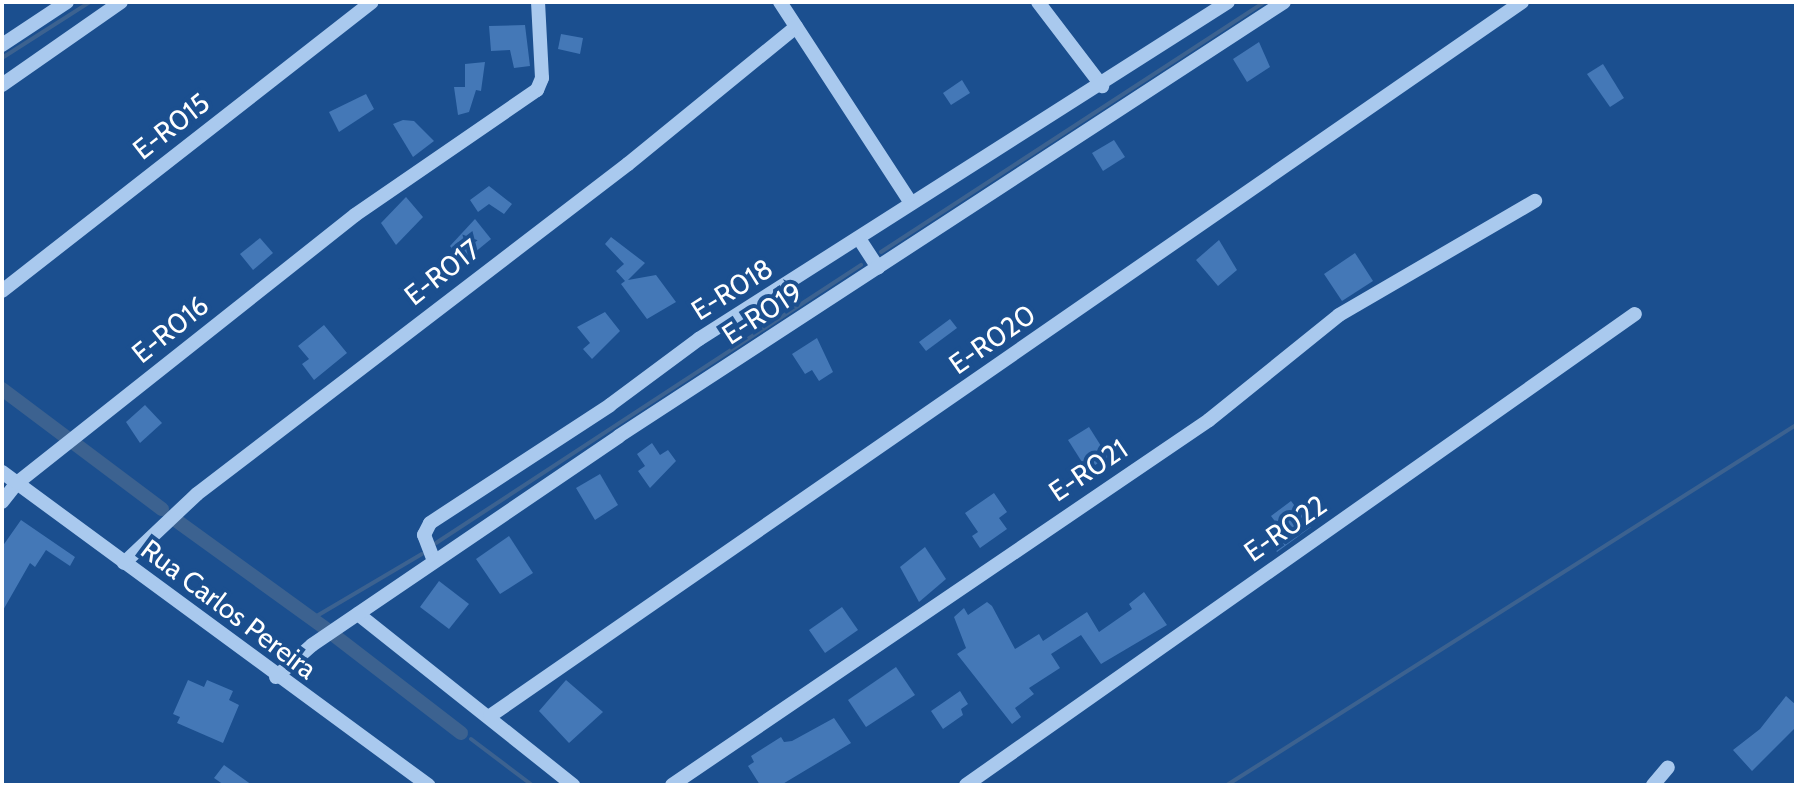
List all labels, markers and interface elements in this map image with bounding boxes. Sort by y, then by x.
street label: E-R015 [126,86,216,166]
street label: E-R017 [398,232,486,312]
street label: E-R018 [685,251,779,327]
street label: E-R019 [716,275,808,351]
street label: E-R016 [125,288,215,370]
street label: E-R020 [942,297,1042,381]
street label: E-R021 [1042,432,1134,508]
street label: E-R022 [1237,488,1333,568]
street label: Rua Carlos Pereira [135,532,323,686]

